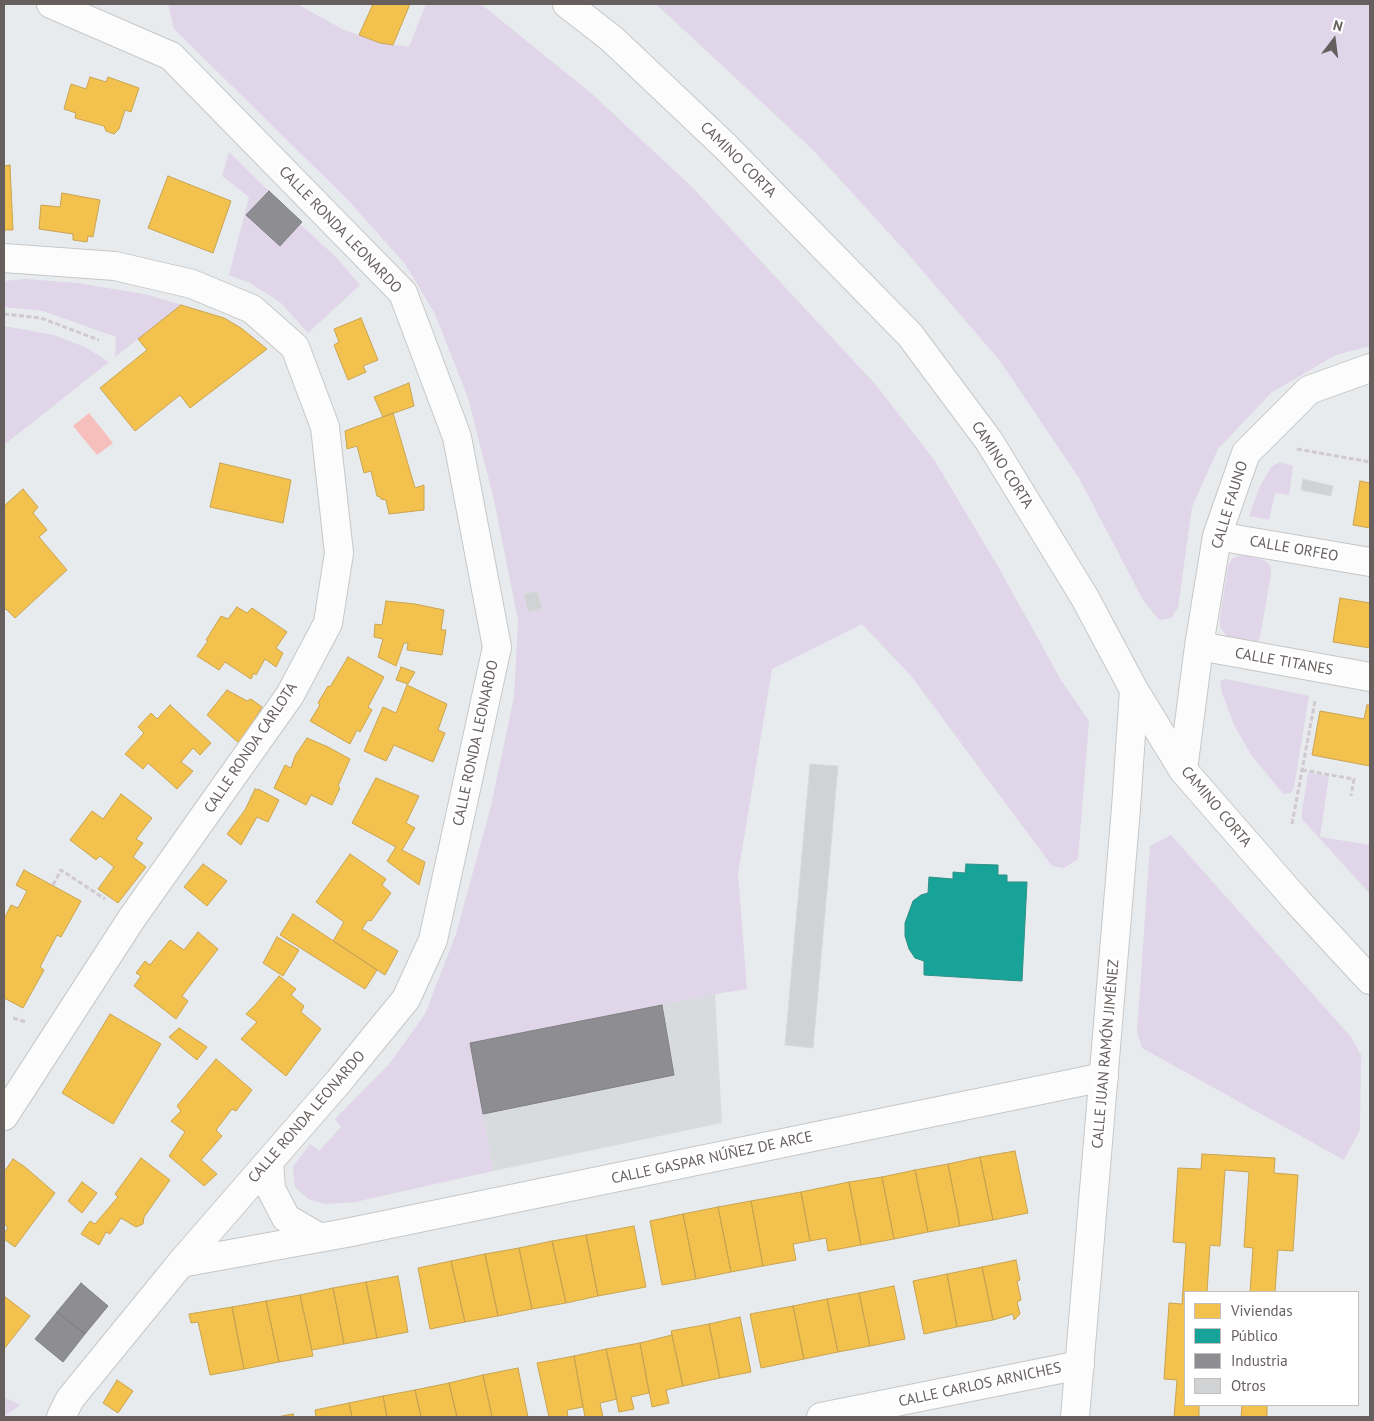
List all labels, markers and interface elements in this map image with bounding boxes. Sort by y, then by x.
north arrow [1309,15,1359,65]
text: N [1331,16,1345,35]
street label: CAMINO CORTA [696,118,780,202]
street label: CALLE RONDA LEONARDO [275,163,405,297]
street label: CAMINO CORTA [967,418,1037,512]
street label: CALLE FAUNO [1208,459,1252,551]
street label: CALLE ORFEO [1248,532,1340,566]
street label: CALLE TITANES [1234,645,1334,679]
street label: CALLE RONDA LEONARDO [450,658,502,828]
street label: CALLE RONDA CARLOTA [201,679,301,817]
street label: CAMINO CORTA [1177,763,1255,851]
street label: CALLE JUAN RAMÓN JIMÉNEZ [1089,959,1123,1149]
street label: CALLE RONDA LEONARDO [245,1047,369,1187]
street label: CALLE GASPAR NÚÑEZ DE ARCE [610,1128,814,1188]
legend [1184,1291,1359,1406]
text: Viviendas [1231,1301,1292,1320]
text: Público [1231,1326,1278,1345]
text: Industria [1231,1351,1288,1370]
street label: CALLE CARLOS ARNICHES [897,1359,1063,1411]
text: Otros [1231,1376,1266,1395]

